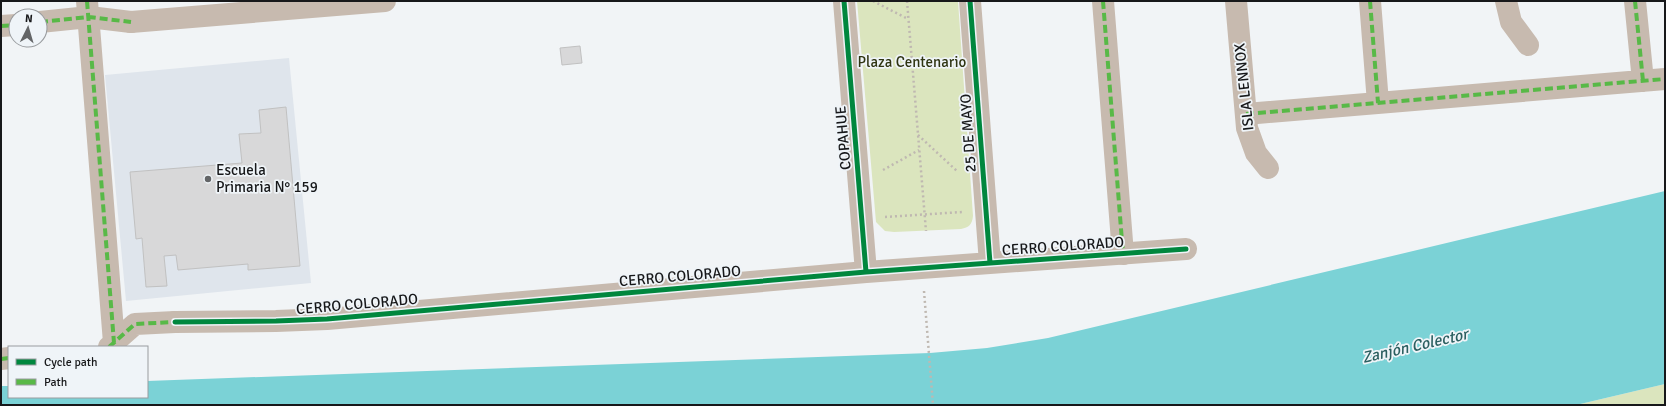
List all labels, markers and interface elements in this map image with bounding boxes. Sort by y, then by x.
north arrow [8,8,48,48]
text: N [24,12,33,25]
street label: ISLA LENNOX [1230,42,1258,132]
park label: Plaza Centenario [858,53,967,71]
street label: 25 DE MAYO [956,93,980,173]
street label: COPAHUE [831,105,855,171]
place label: Escuela Primaria N° 159 [216,161,318,196]
marker: Escuela Primaria N° 159 [203,174,213,184]
street label: CERRO COLORADO [1001,233,1125,259]
street label: CERRO COLORADO [618,262,742,290]
street label: CERRO COLORADO [295,290,419,318]
water label: Zanjón Colector [1360,324,1472,368]
legend [8,346,148,398]
text: Cycle path [44,355,97,370]
text: Path [44,375,67,390]

